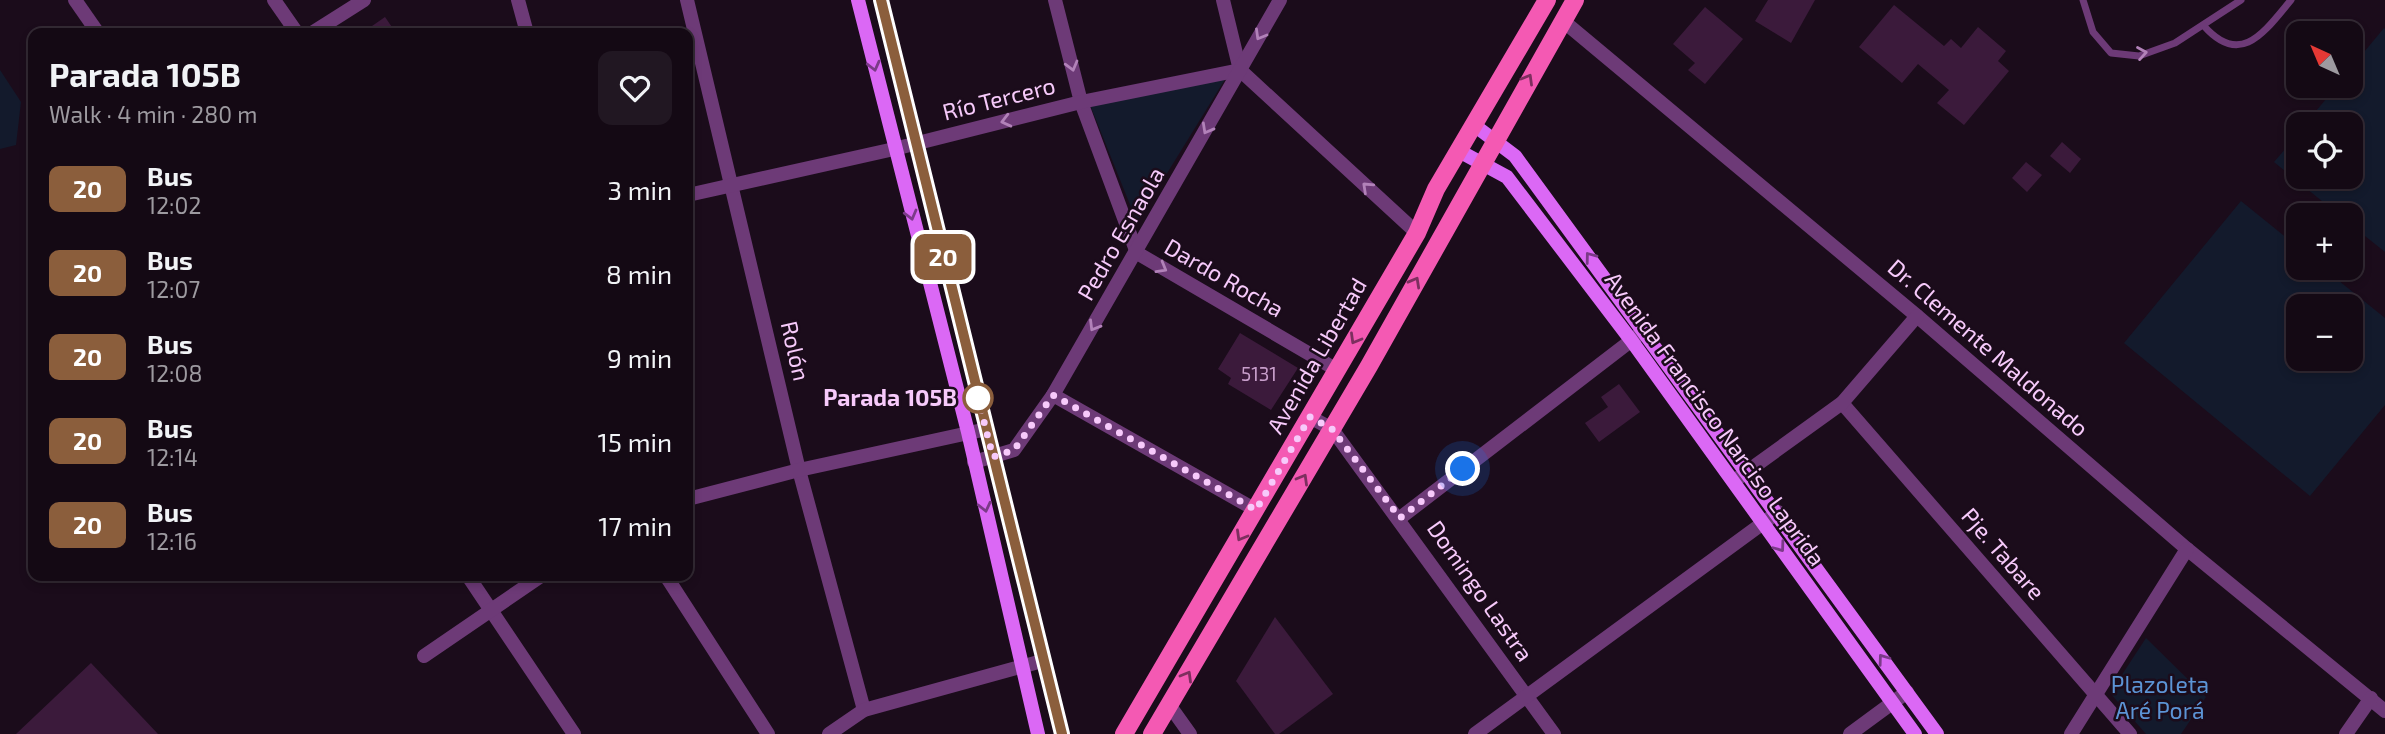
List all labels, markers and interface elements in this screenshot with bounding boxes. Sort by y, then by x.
north arrow [2286,21,2362,98]
map controls [2286,21,2363,371]
one-way arrow [1255,27,1268,40]
one-way arrow [2136,46,2147,61]
button: heart [598,51,672,125]
text: Parada 105B [49,54,241,94]
one-way arrow [866,60,880,72]
one-way arrow [1064,60,1078,72]
street label: Río Tercero [940,71,1058,126]
one-way arrow [1520,73,1533,86]
text: Walk · 4 min · 280 m [49,100,257,128]
button: locate [2286,112,2363,189]
one-way arrow [1000,113,1012,127]
one-way arrow [1202,122,1215,134]
text: Bus [147,160,193,191]
street label: Pedro Esnaola [1071,162,1170,305]
text: 20 [73,174,102,203]
text: 3 min [607,174,672,205]
one-way arrow [1362,183,1375,195]
text: 12:02 [147,191,201,219]
button: + [2286,203,2363,280]
one-way arrow [903,209,917,221]
street label: Dardo Rocha [1160,232,1289,322]
line badge: 20 [912,234,974,280]
text: 20 [928,242,958,271]
text: Bus [147,244,193,275]
one-way arrow [1586,252,1599,265]
street label: Dr. Clemente Maldonado [1883,253,2095,442]
text: 20 [73,258,102,287]
text: 8 min [606,258,672,289]
one-way arrow [1155,260,1168,273]
street label: Avenida Francisco Narciso Laprida [1600,266,1832,571]
street label: Avenida Libertad [1260,273,1372,438]
text: 12:07 [147,275,200,303]
one-way arrow [1407,277,1420,289]
button: − [2286,294,2363,371]
street label: Rolón [776,318,816,383]
one-way arrow [1089,319,1102,332]
text: Bus [147,328,193,359]
one-way arrow [1350,331,1363,344]
text: 20 [73,342,102,371]
text: 9 min [607,342,672,373]
text: 12:08 [147,359,202,387]
house number: 5131 [1241,362,1277,385]
place label: Parada 105B [823,383,957,411]
marker: Parada 105B [963,383,993,413]
text: Bus [147,412,193,443]
text: 20 [73,426,102,455]
text: 15 min [598,426,672,457]
text: 12:14 [147,443,198,471]
your location [1445,451,1480,486]
one-way arrow [1294,474,1307,487]
text: Bus [147,496,193,527]
one-way arrow [977,501,991,513]
street label: Pje. Tabare [1956,502,2051,605]
text: 20 [73,510,102,539]
text: 17 min [598,510,672,541]
street label: Domingo Lastra [1422,515,1540,666]
text: 12:16 [147,527,197,555]
one-way arrow [1236,528,1249,541]
one-way arrow [1772,539,1784,552]
one-way arrow [1879,654,1891,667]
one-way arrow [1179,670,1192,683]
park label: Plazoleta Aré Porá [2111,670,2209,724]

